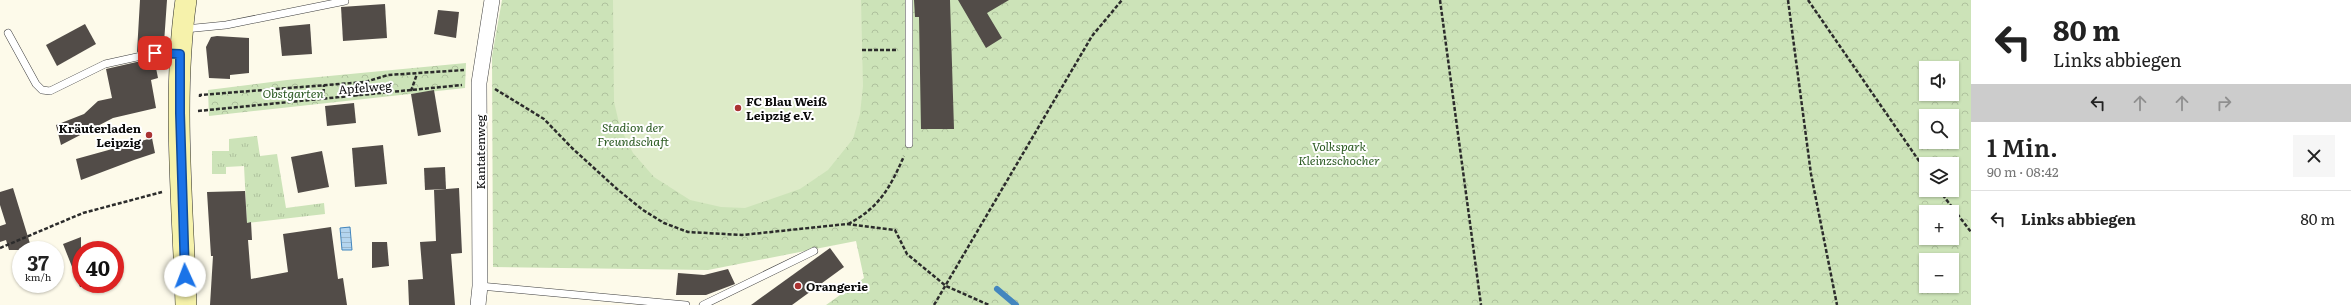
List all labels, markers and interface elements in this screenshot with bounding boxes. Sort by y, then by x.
text: 80 m [2053,8,2120,50]
icon: left [1987,16,2039,68]
pin [138,36,172,70]
icon: arrive [144,42,166,64]
text: Links abbiegen [2053,46,2182,73]
map controls [1919,61,1959,293]
button: sound [1919,61,1959,101]
street label: Apfelweg [338,76,393,98]
park label: Obstgarten [262,84,324,102]
place label: FC Blau Weiß Leipzig e.V. [746,92,827,124]
icon: left [2087,92,2109,114]
icon: ahead [2129,92,2151,114]
icon: ahead [2171,92,2193,114]
icon: right [2213,92,2235,114]
marker: FC Blau Weiß Leipzig e.V. [733,103,743,113]
button: search [1919,109,1959,149]
street label: Kantatenweg [471,114,489,190]
park label: Stadion der Freundschaft [597,118,669,150]
place label: Kräuterladen Leipzig [58,119,142,151]
text: 1 Min. [1987,129,2058,164]
marker: Kräuterladen Leipzig [144,130,154,140]
button: close [2293,135,2335,177]
park label: Volkspark Kleinzschocher [1298,137,1380,169]
button: layers [1919,157,1959,197]
text: 90 m · 08:42 [1987,162,2059,181]
button: + [1919,205,1959,245]
text: Links abbiegen [2021,207,2136,230]
text: 80 m [2301,207,2335,230]
icon: left [1987,208,2009,230]
speed limit sign: 40 [72,241,124,293]
text: 37 [27,247,49,277]
button: − [1919,253,1959,293]
position arrow [164,255,206,297]
text: km/h [25,269,51,284]
place label: Orangerie [806,277,868,295]
marker: Orangerie [793,281,803,291]

